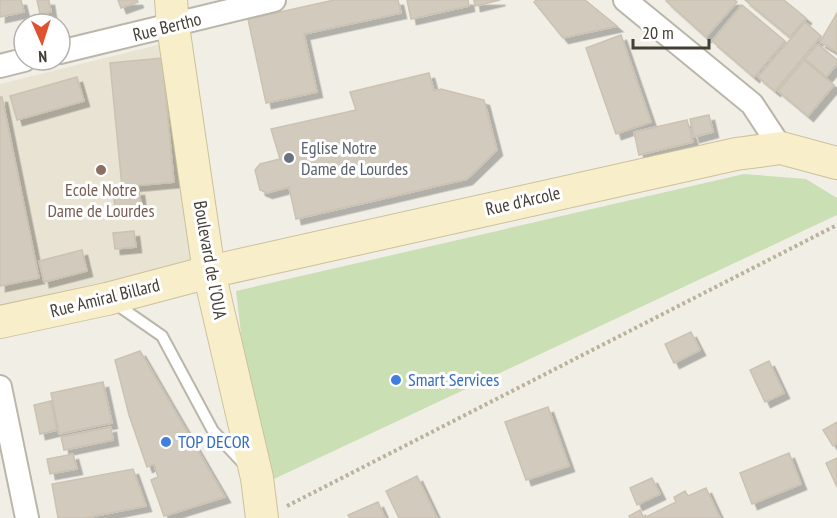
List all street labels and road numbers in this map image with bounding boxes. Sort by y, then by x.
street label: Rue Bertho [130,7,204,46]
street label: Rue d'Arcole [483,181,562,220]
street label: Boulevard de l'OUA [189,199,232,321]
street label: Rue Amiral Billard [48,273,162,322]

